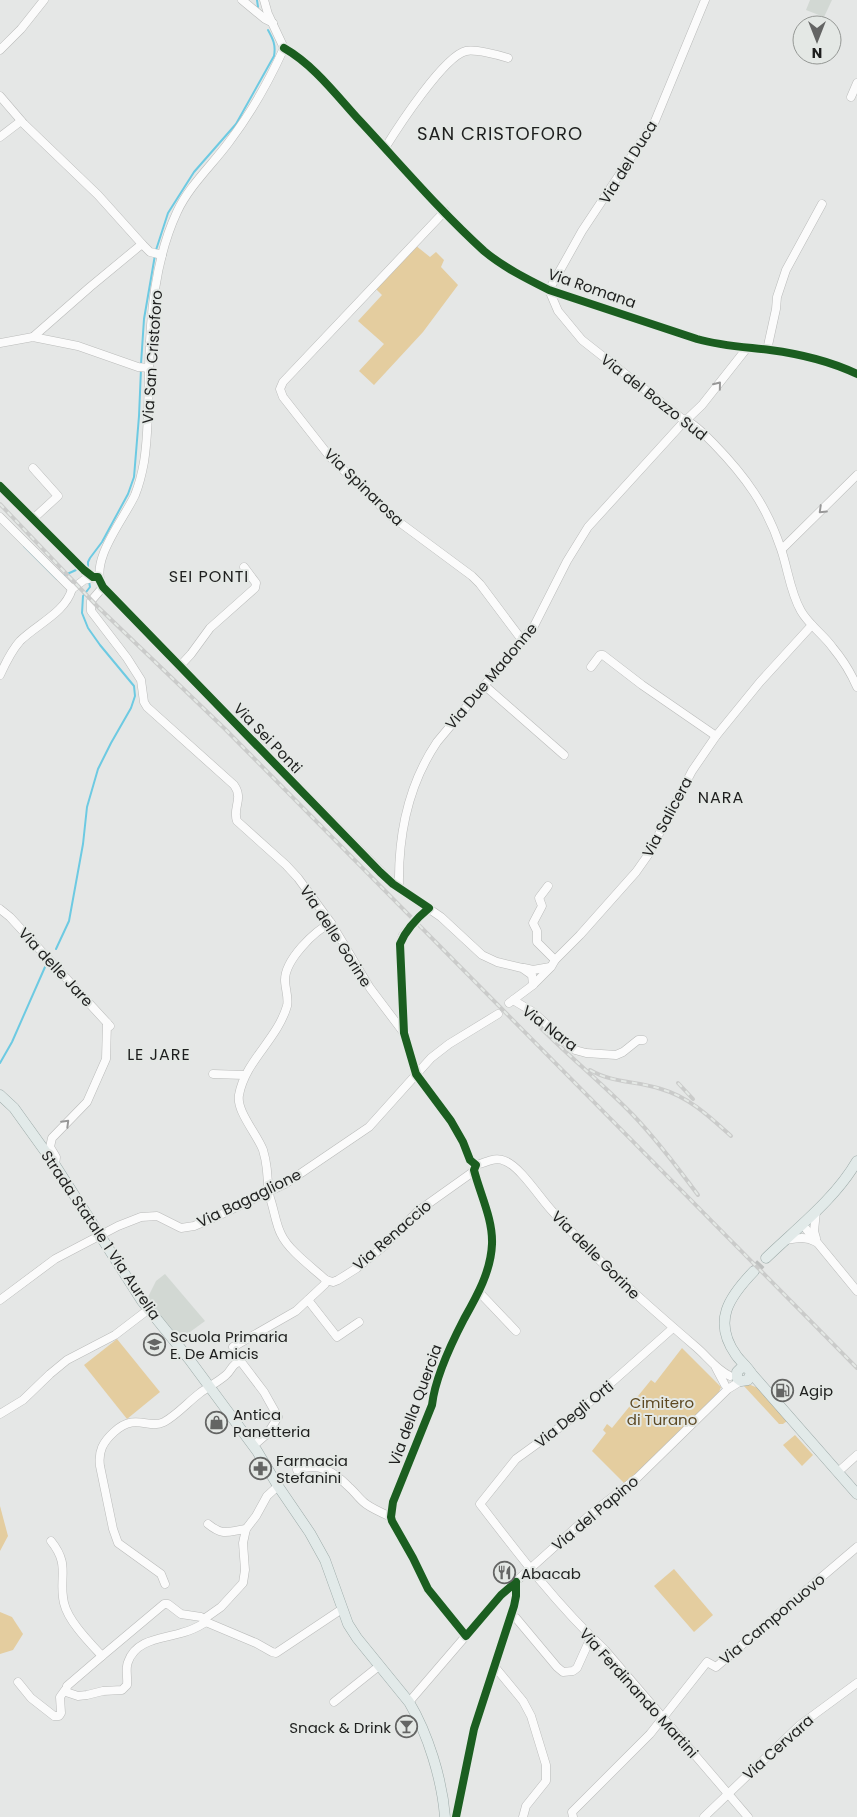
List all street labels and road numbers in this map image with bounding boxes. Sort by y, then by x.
street label: Via del Duca [594,116,662,208]
street label: Via Romana [545,263,639,313]
street label: Via San Cristoforo [137,289,167,425]
street label: Via del Bozzo Sud [596,349,712,445]
street label: Via Spinarosa [319,443,409,531]
street label: Via Due Madonne [440,618,542,734]
street label: Via Sei Ponti [229,698,307,778]
street label: Via Salicera [637,773,697,861]
street label: Via delle Gorine [295,881,377,991]
street label: Via delle Jare [14,923,98,1011]
street label: Via Nara [518,1000,582,1056]
street label: Strada Statale 1 Via Aurelia [36,1146,166,1324]
street label: Via Bagaglione [193,1164,305,1232]
street label: Via Renaccio [348,1195,436,1275]
street label: Via delle Gorine [547,1206,645,1304]
street label: Via della Quercia [383,1341,447,1469]
street label: Via Degli Orti [530,1376,618,1452]
street label: Via del Papino [547,1471,643,1555]
street label: Via Camponuovo [715,1569,829,1669]
street label: Via Ferdinando Martini [575,1623,703,1763]
street label: Via Cervara [738,1710,818,1784]

